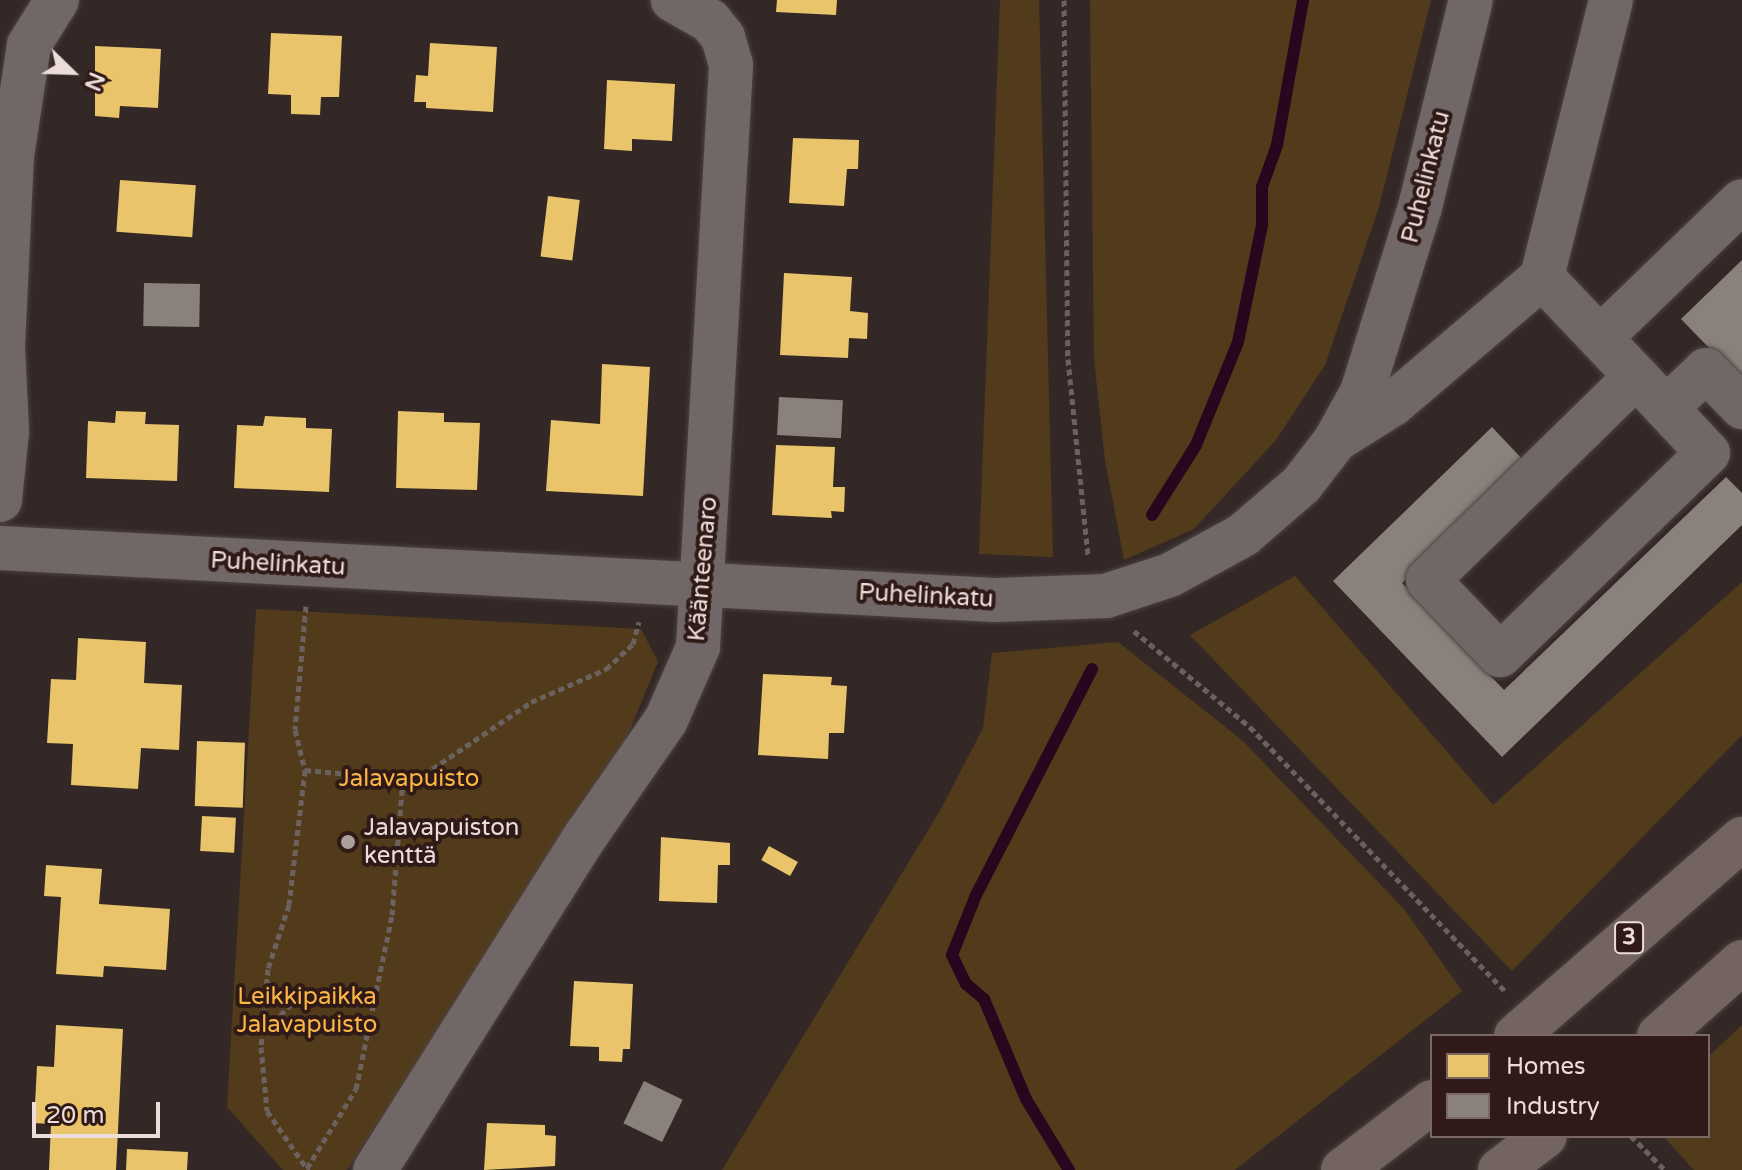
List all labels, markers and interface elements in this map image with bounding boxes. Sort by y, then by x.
north arrow [32,32,112,112]
text: N [79,68,110,95]
street label: Puhelinkatu [1396,108,1456,246]
street label: Käänteenaro [682,495,724,643]
street label: Puhelinkatu [210,546,346,582]
street label: Puhelinkatu [858,578,994,614]
park label: Jalavapuisto [339,765,479,793]
place label: Jalavapuiston kenttä [364,814,519,870]
marker: Jalavapuiston kenttä [339,833,357,851]
road number: 3 [1613,920,1645,956]
park label: Leikkipaikka Jalavapuisto [237,983,377,1039]
legend [1430,1034,1710,1138]
text: Homes [1506,1052,1586,1081]
scale bar [36,1086,164,1136]
text: Industry [1506,1092,1600,1121]
text: 20 m [46,1101,104,1130]

